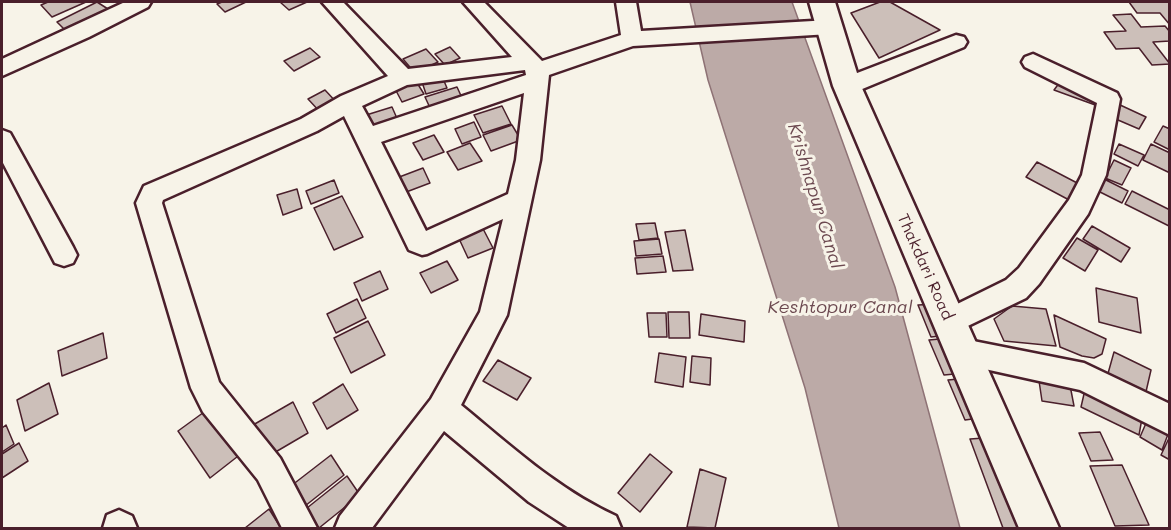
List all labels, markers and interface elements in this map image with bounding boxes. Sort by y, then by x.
water label: Krishnapur Canal [783,121,847,271]
street label: Thakdari Road [893,211,957,323]
water label: Keshtopur Canal [767,296,913,318]

